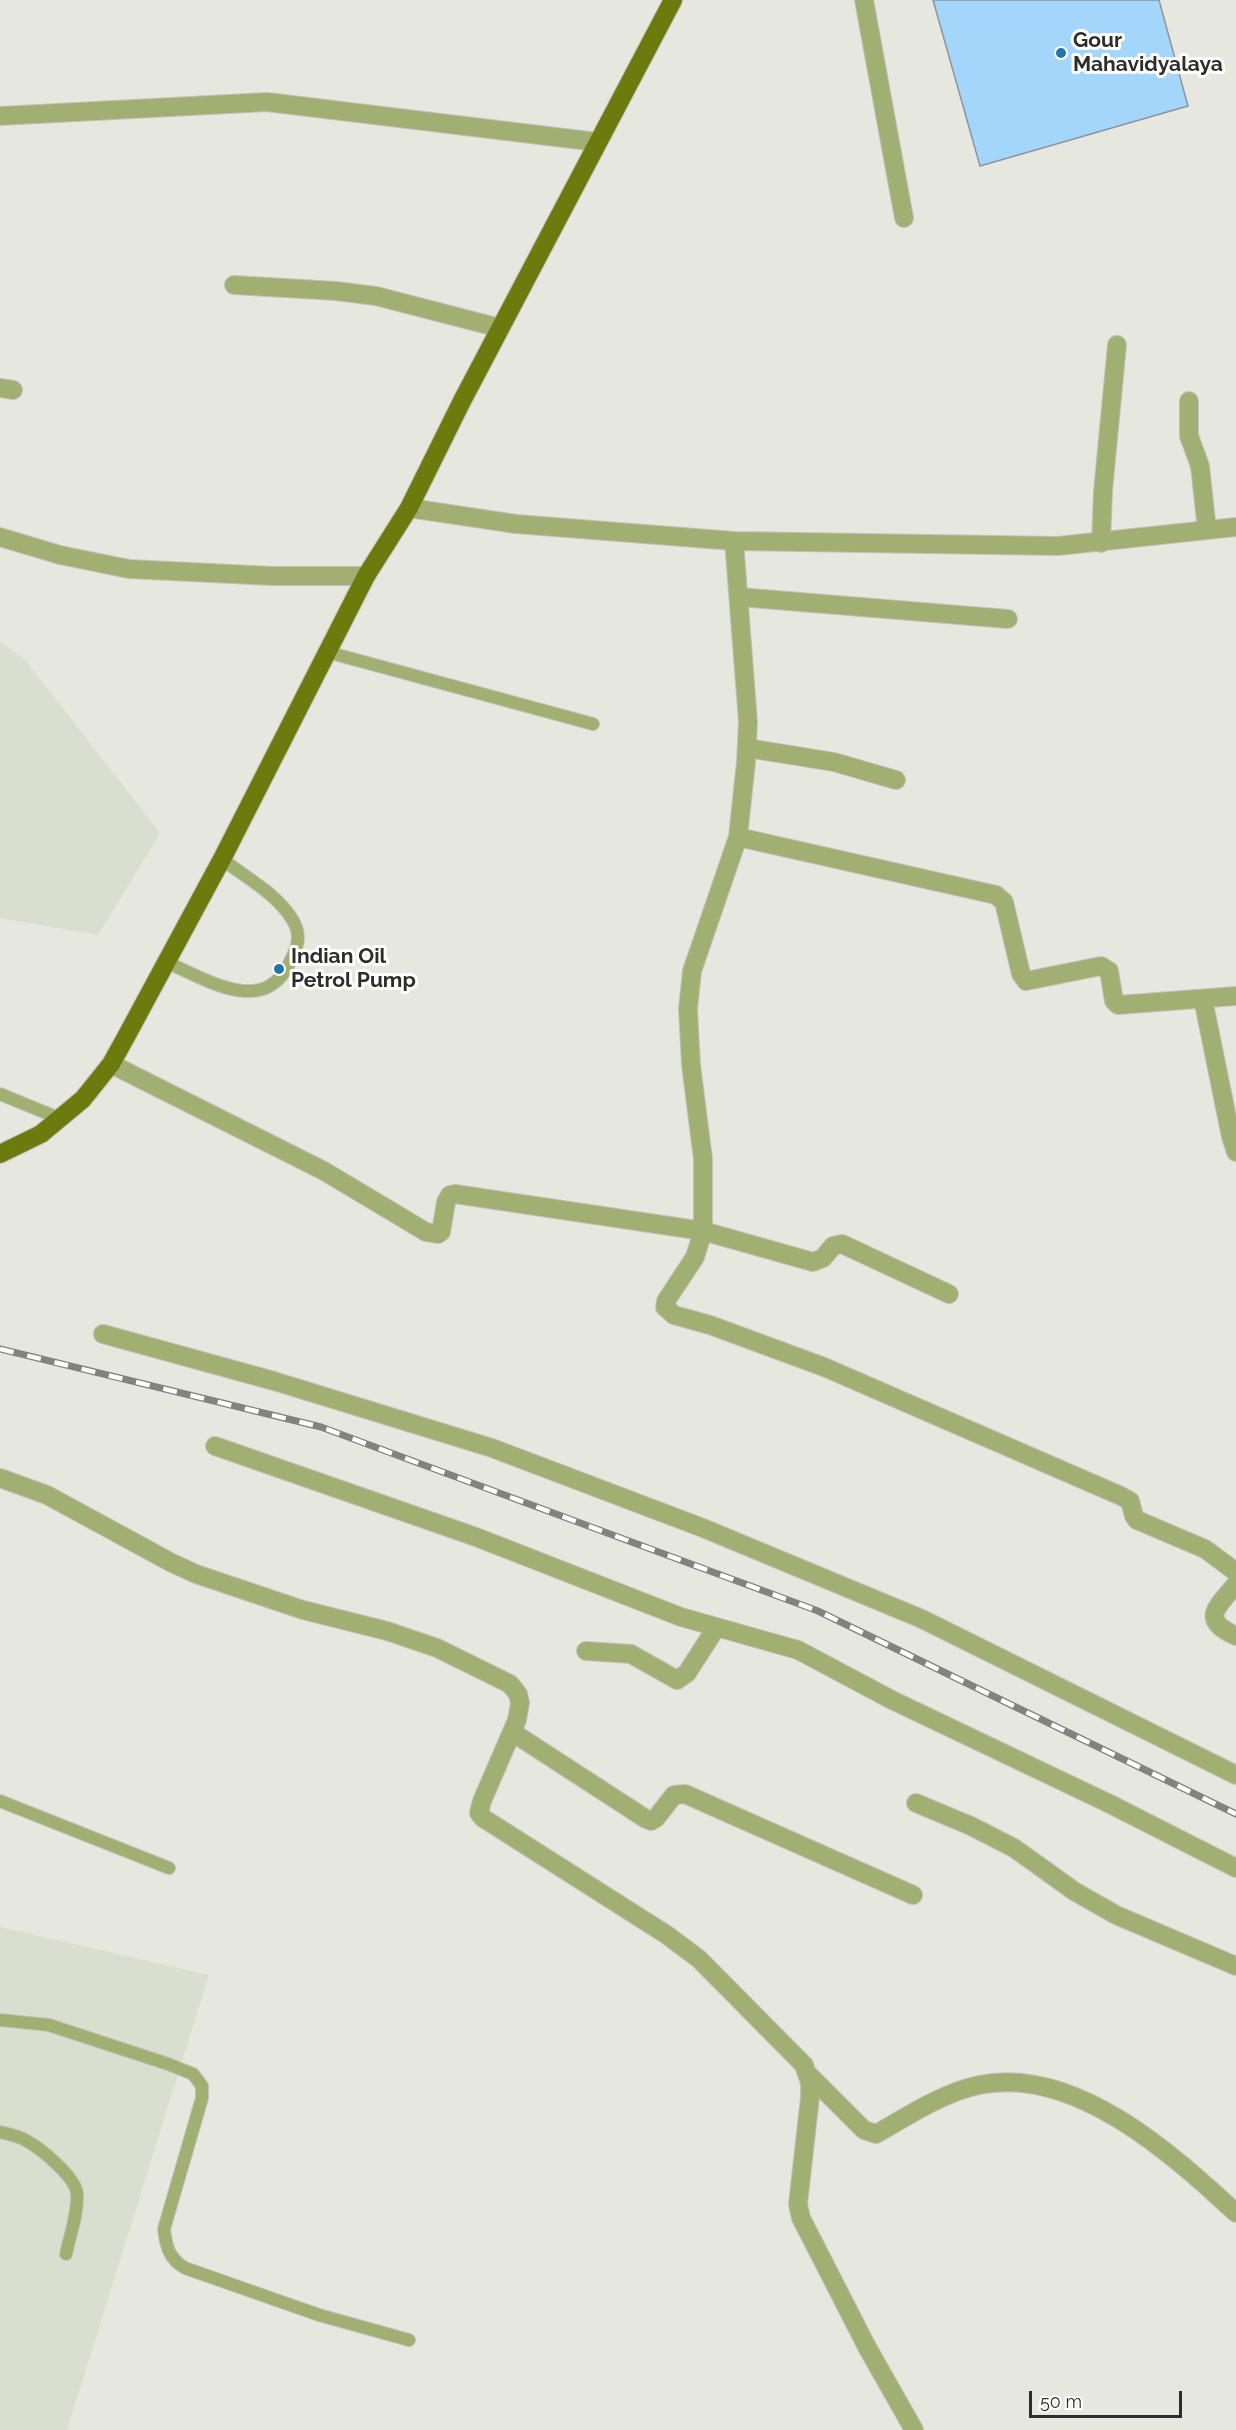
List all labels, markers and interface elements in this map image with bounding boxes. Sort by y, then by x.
place label: Gour Mahavidyalaya [1073,28,1223,78]
marker: Gour Mahavidyalaya [1054,46,1068,60]
place label: Indian Oil Petrol Pump [291,944,416,994]
marker: Indian Oil Petrol Pump [272,962,286,976]
scale bar [1032,2379,1185,2417]
text: 50 m [1040,2391,1082,2412]

